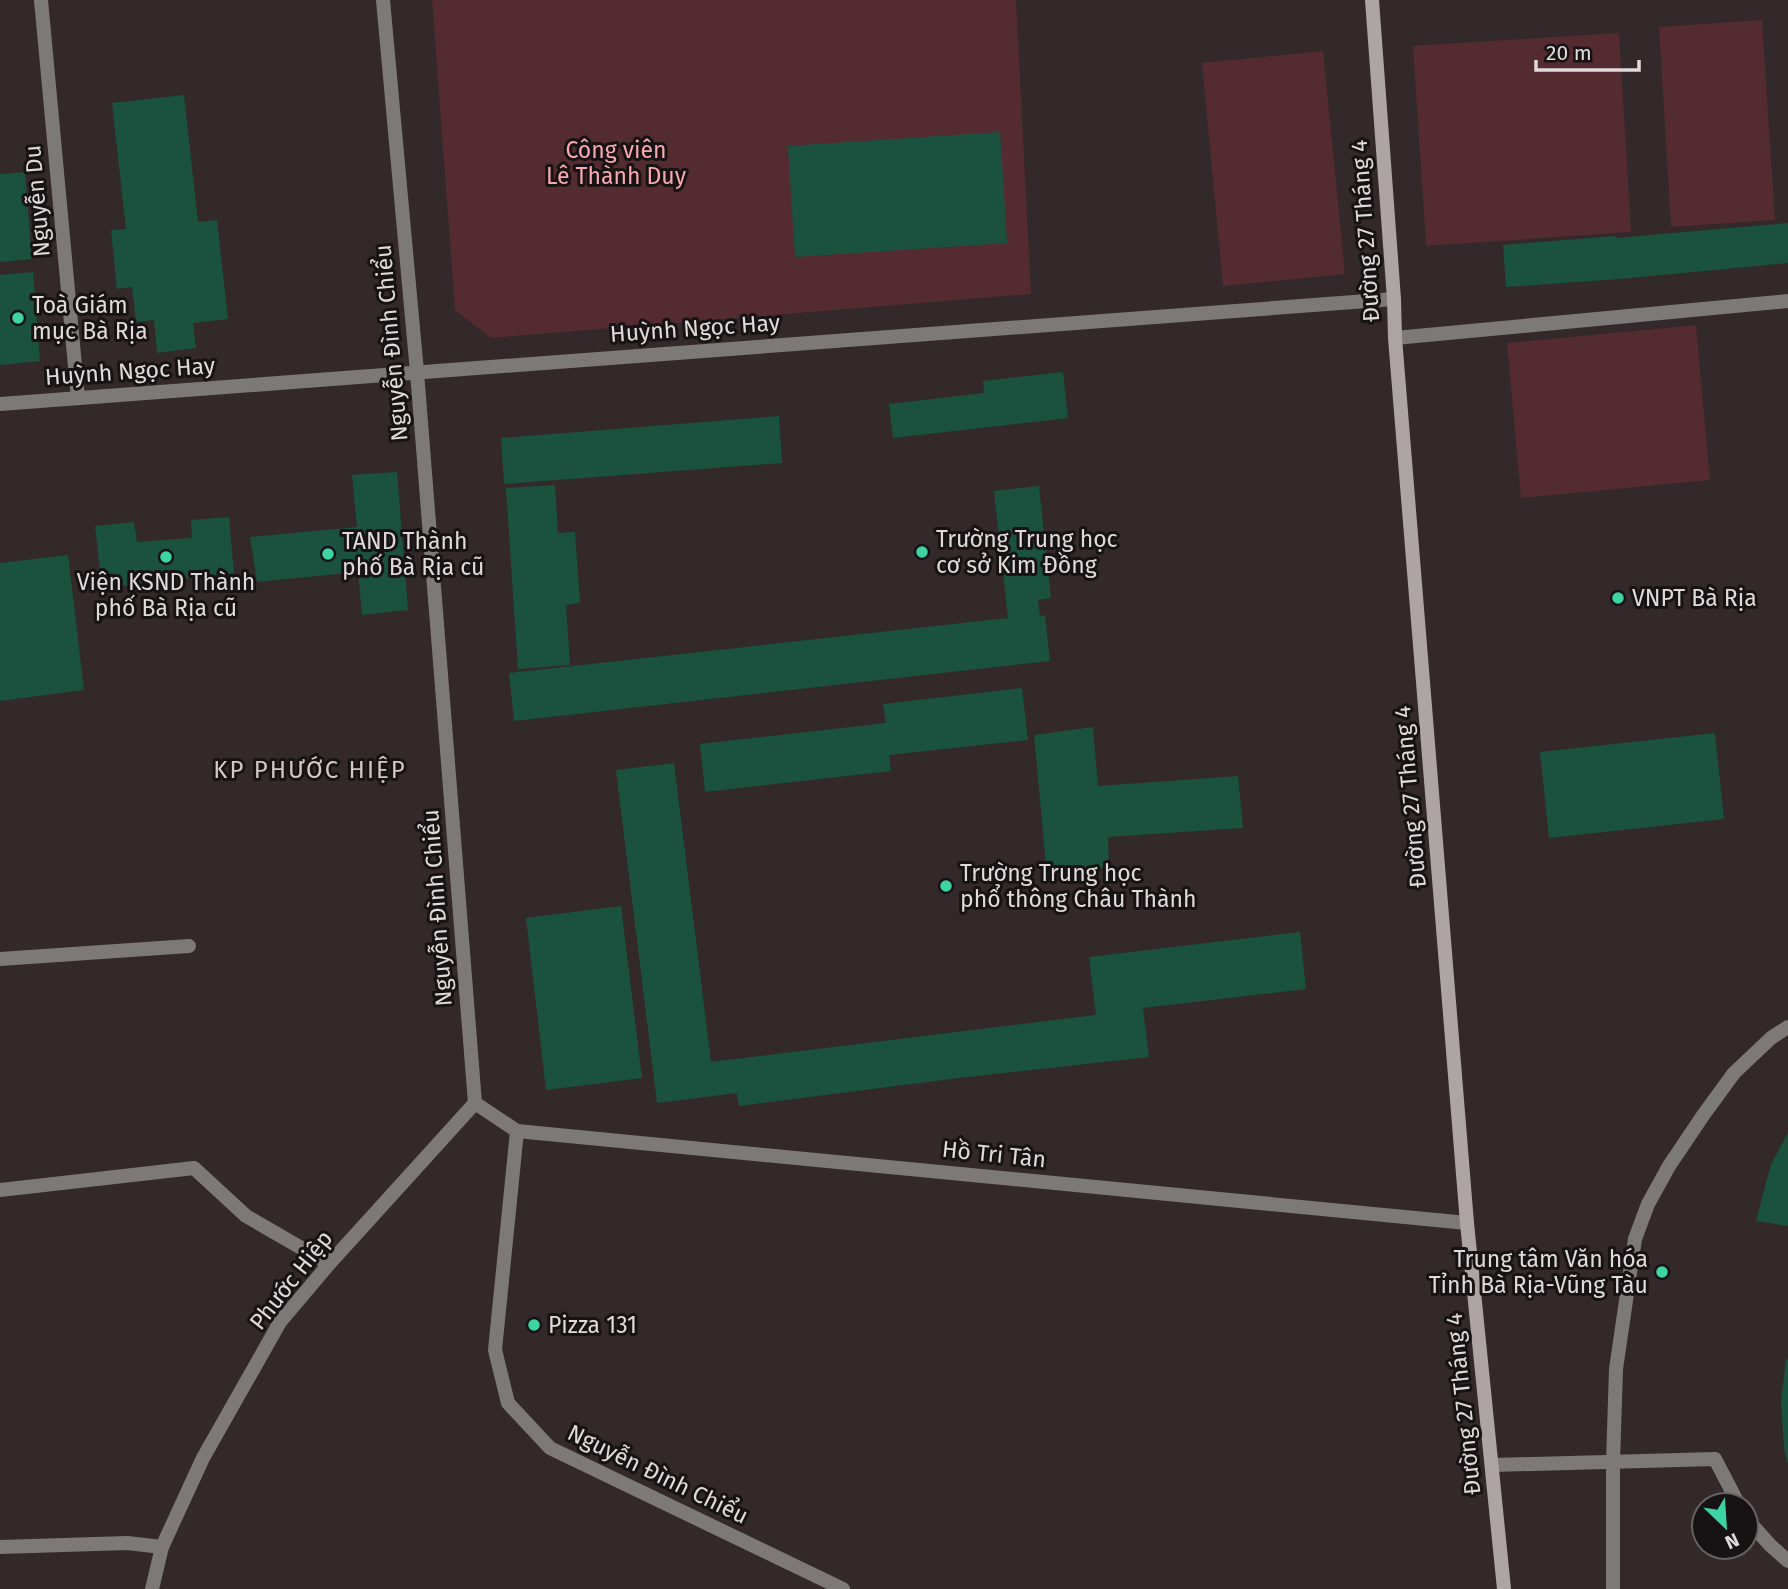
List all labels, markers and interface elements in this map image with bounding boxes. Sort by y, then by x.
scale bar [1536,28,1639,72]
text: 20 m [1546,40,1592,66]
park label: Công viên Lê Thành Duy [546,136,687,190]
street label: Đường 27 Tháng 4 [1345,139,1385,323]
street label: Nguyễn Du [18,144,56,258]
street label: Nguyễn Đình Chiểu [367,243,414,443]
place label: Toà Giám mục Bà Rịa [32,291,148,345]
street label: Huỳnh Ngọc Hay [609,308,782,348]
marker: Toà Giám mục Bà Rịa [10,310,26,326]
street label: Huỳnh Ngọc Hay [44,351,217,391]
place label: Trường Trung học cơ sở Kim Đồng [936,525,1118,579]
place label: TAND Thành phố Bà Rịa cũ [342,527,484,581]
marker: Trường Trung học cơ sở Kim Đồng [914,544,930,560]
marker: TAND Thành phố Bà Rịa cũ [320,546,336,562]
marker: Viện KSND Thành phố Bà Rịa cũ [158,549,174,565]
place label: Viện KSND Thành phố Bà Rịa cũ [77,568,255,622]
place label: VNPT Bà Rịa [1632,584,1757,612]
marker: VNPT Bà Rịa [1610,590,1626,606]
street label: Đường 27 Tháng 4 [1388,705,1432,889]
district label: KP PHƯỚC HIỆP [213,755,407,784]
street label: Nguyễn Đình Chiểu [415,809,458,1007]
place label: Trường Trung học phổ thông Châu Thành [960,859,1196,913]
marker: Trường Trung học phổ thông Châu Thành [938,878,954,894]
street label: Hồ Tri Tân [941,1135,1047,1173]
street label: Phước Hiệp [244,1225,338,1335]
place label: Trung tâm Văn hóa Tỉnh Bà Rịa-Vũng Tàu [1429,1245,1648,1299]
marker: Trung tâm Văn hóa Tỉnh Bà Rịa-Vũng Tàu [1654,1264,1670,1280]
place label: Pizza 131 [548,1311,637,1339]
street label: Đường 27 Tháng 4 [1440,1312,1486,1496]
marker: Pizza 131 [526,1317,542,1333]
street label: Nguyễn Đình Chiểu [563,1417,753,1530]
north arrow [1690,1491,1760,1561]
text: N [1721,1528,1743,1554]

